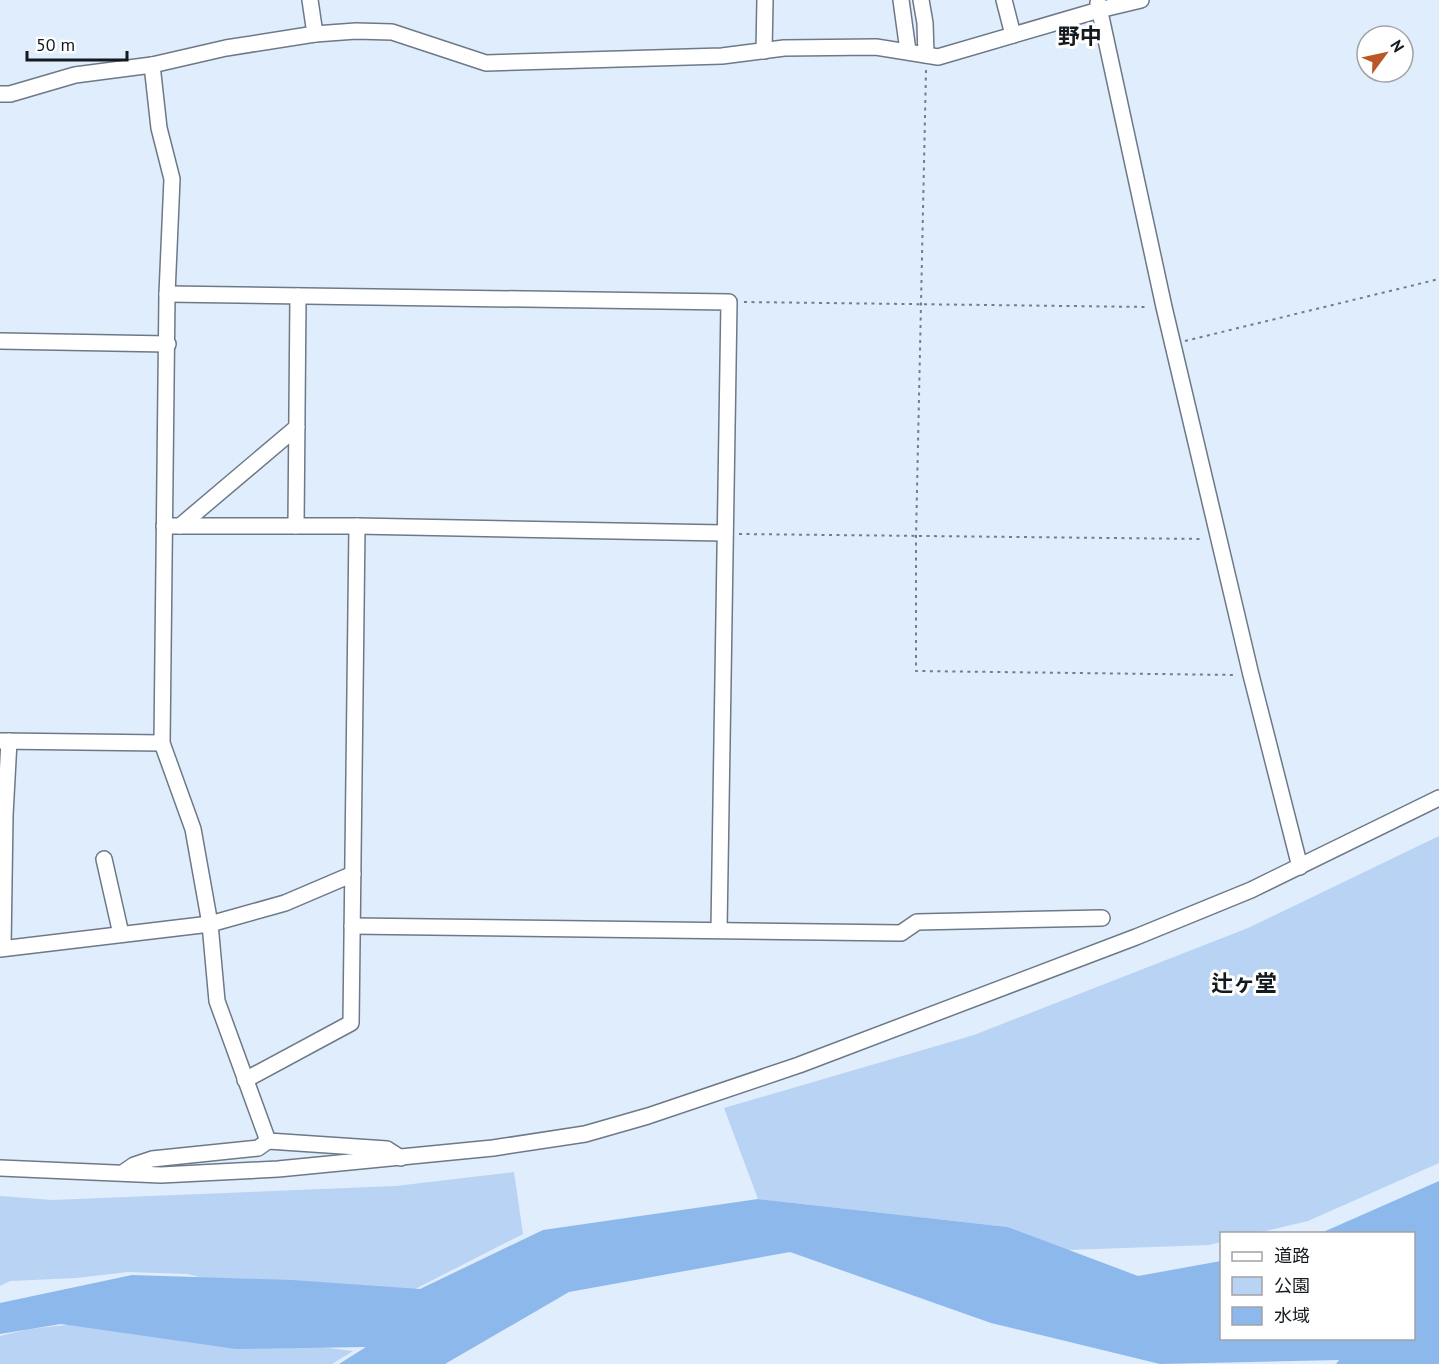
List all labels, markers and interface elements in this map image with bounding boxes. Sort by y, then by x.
district label: 野中 [1058,22,1102,50]
scale bar [27,24,128,62]
north arrow [1355,24,1415,84]
text: 50 m [36,33,75,56]
text: N [1386,36,1409,56]
district label: 辻ヶ堂 [1211,969,1277,997]
legend [1220,1232,1415,1340]
text: 道路 [1274,1244,1310,1267]
text: 公園 [1274,1274,1310,1297]
text: 水域 [1274,1304,1310,1327]

